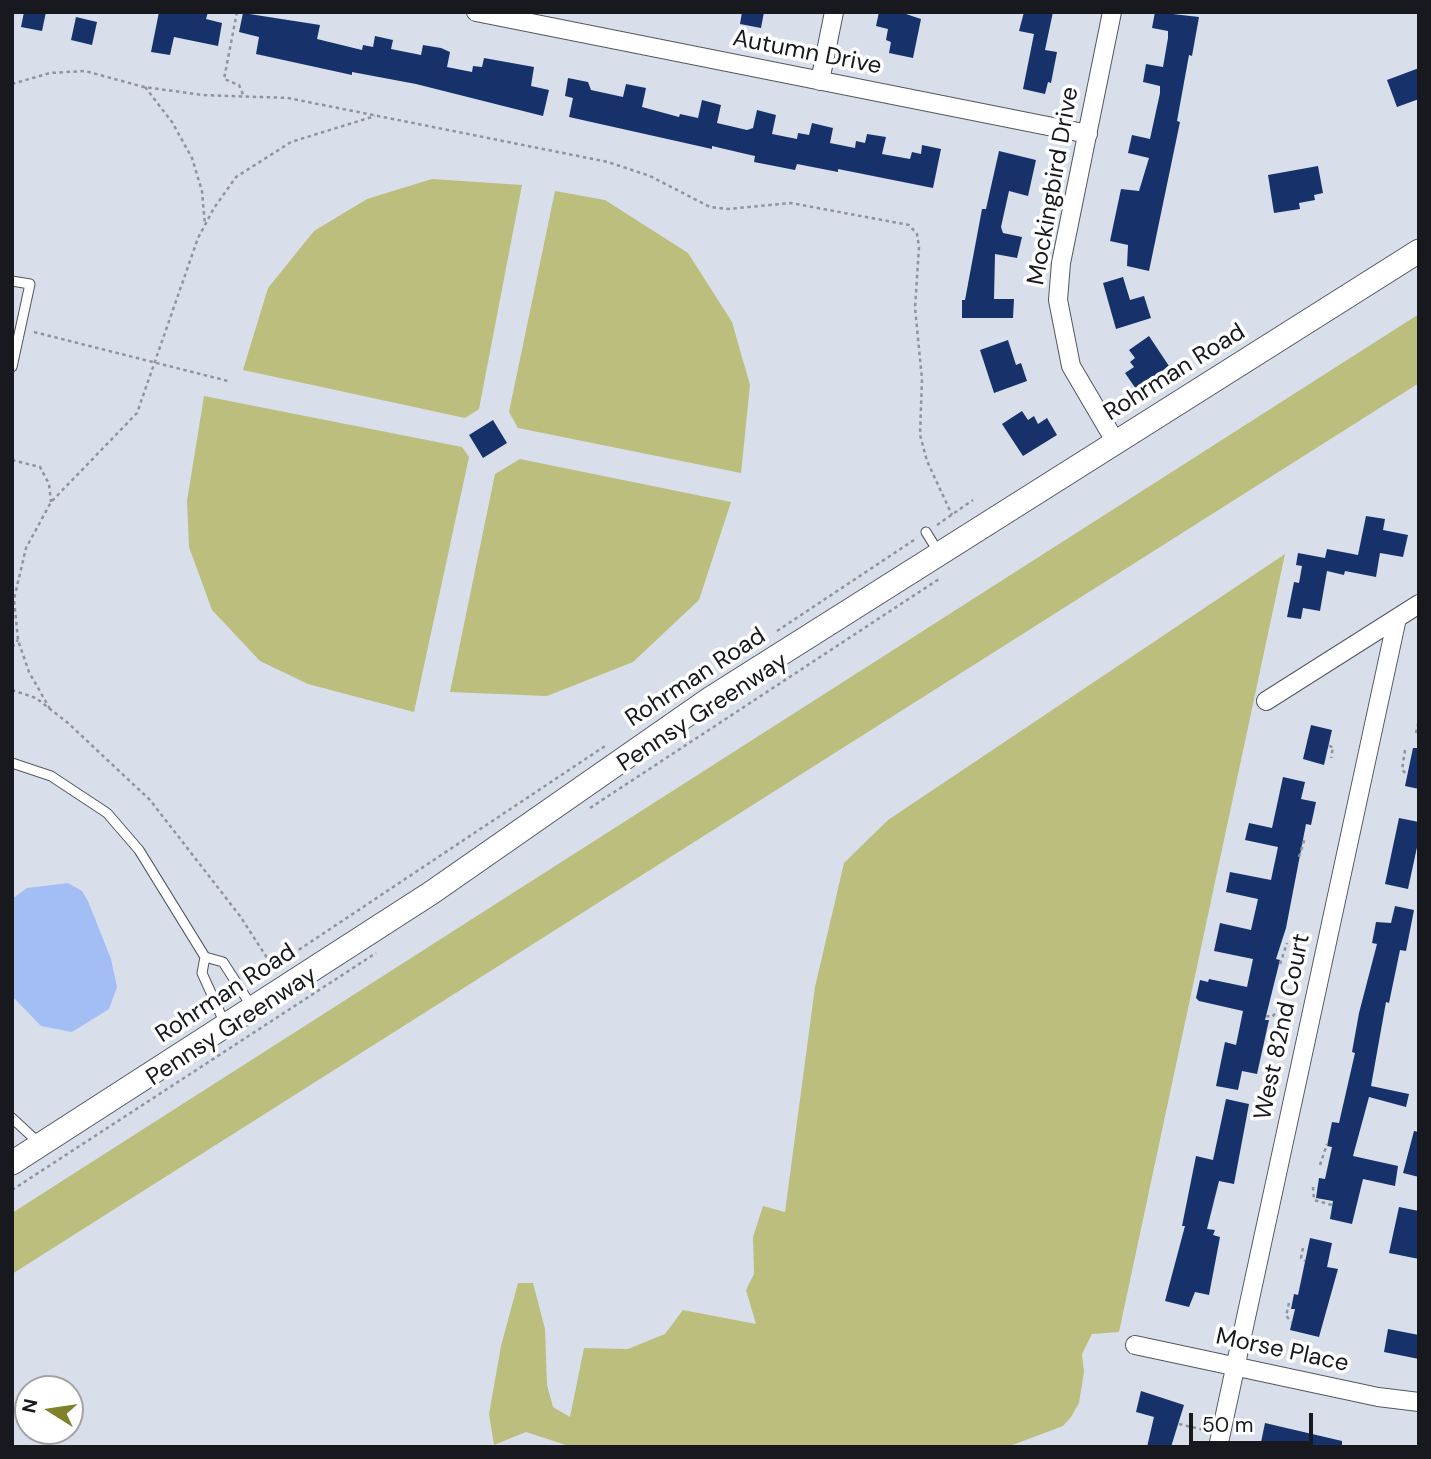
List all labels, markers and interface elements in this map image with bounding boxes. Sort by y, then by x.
street label: Autumn Drive [730,24,884,82]
street label: Mockingbird Drive [1022,85,1086,287]
street label: Rohrman Road [1099,318,1251,428]
street label: Rohrman Road [621,622,771,734]
street label: Pennsy Greenway [612,647,794,779]
street label: West 82nd Court [1249,931,1317,1123]
street label: Rohrman Road [151,938,301,1050]
street label: Pennsy Greenway [141,961,323,1093]
street label: Morse Place [1213,1323,1351,1379]
north arrow [14,1375,84,1445]
text: N [16,1397,44,1415]
scale bar [1193,1400,1317,1444]
text: 50 m [1202,1411,1253,1439]

